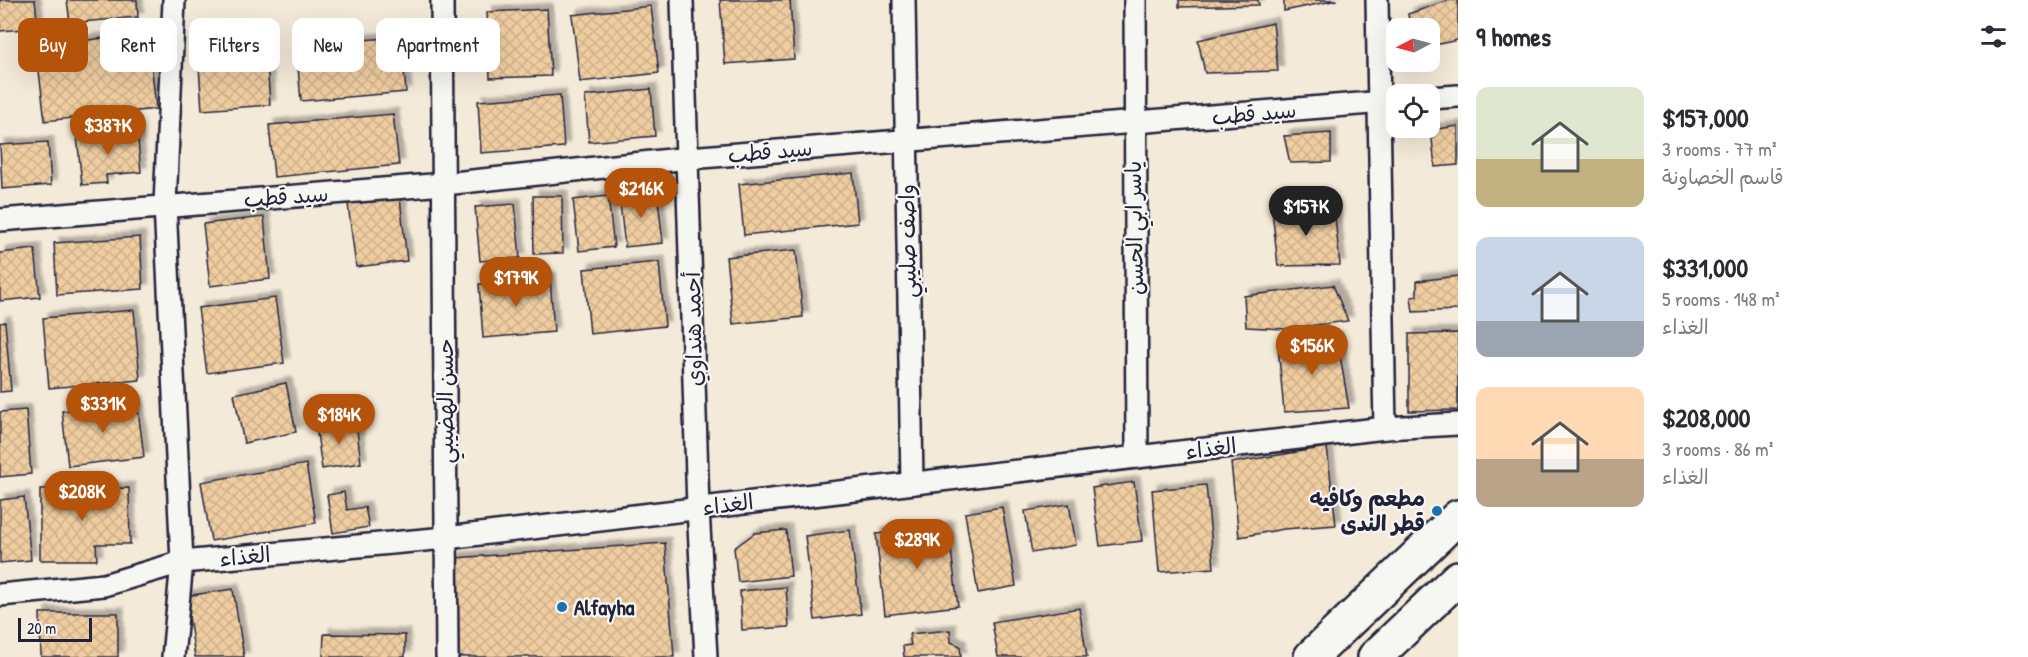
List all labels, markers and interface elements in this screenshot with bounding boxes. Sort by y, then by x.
chip: Buy [18,18,88,72]
chip: Rent [100,18,177,72]
chip: Filters [189,18,280,72]
chip: New [292,18,364,72]
chip: Apartment [376,18,500,72]
north arrow [1386,18,1440,72]
map controls [1386,18,1440,138]
text: 9 homes [1476,19,1551,54]
icon: filters [1977,20,2010,53]
button: locate [1386,84,1440,138]
street label: سيد قطب [1210,94,1298,132]
text: $157,000 [1662,100,1749,135]
pin: $387K [66,105,150,156]
text: $387K [84,111,132,138]
icon: home [1524,111,1596,183]
street label: سيد قطب [726,132,814,170]
text: 3 rooms · 77 m² [1662,135,1776,162]
street label: ياسر ابي الحسن [1118,160,1155,295]
text: قاسم الخصاونة [1662,163,1783,190]
pin: $216K [599,168,683,219]
text: $216K [618,174,664,201]
street label: سيد قطب [243,178,329,214]
street label: واصف صليبي [891,184,928,298]
pin: $157K [1264,186,1348,237]
text: $157K [1283,192,1329,219]
text: $331,000 [1662,250,1748,285]
pin: $179K [474,257,558,308]
icon: home [1524,261,1596,333]
text: $179K [493,263,539,290]
street label: أحمد هنداوي [677,271,711,387]
text: 5 rooms · 148 m² [1662,285,1780,312]
text: الغذاء [1662,313,1709,340]
pin: $156K [1270,325,1354,376]
text: $156K [1290,331,1334,358]
street label: حسن الهضيبي [430,339,465,463]
pin: $331K [61,383,145,434]
text: $331K [80,389,126,416]
pin: $184K [297,394,381,445]
text: $184K [317,400,361,427]
text: $208,000 [1662,400,1750,435]
icon: home [1524,411,1596,483]
street label: الغذاء [1184,430,1238,466]
text: 3 rooms · 86 m² [1662,435,1773,462]
text: الغذاء [1662,463,1709,490]
pin: $208K [40,471,124,522]
text: $208K [58,477,106,504]
place label: مطعم وكافيه قطر الندى [1309,483,1425,538]
street label: الغذاء [701,486,755,522]
marker: مطعم وكافيه قطر الندى [1430,504,1444,518]
pin: $289K [875,519,959,570]
text: $289K [894,525,940,552]
street label: الغذاء [218,539,272,573]
place label: Alfayha [574,592,635,623]
marker: Alfayha [555,600,569,614]
scale bar [18,615,92,642]
text: 20 m [27,617,56,639]

